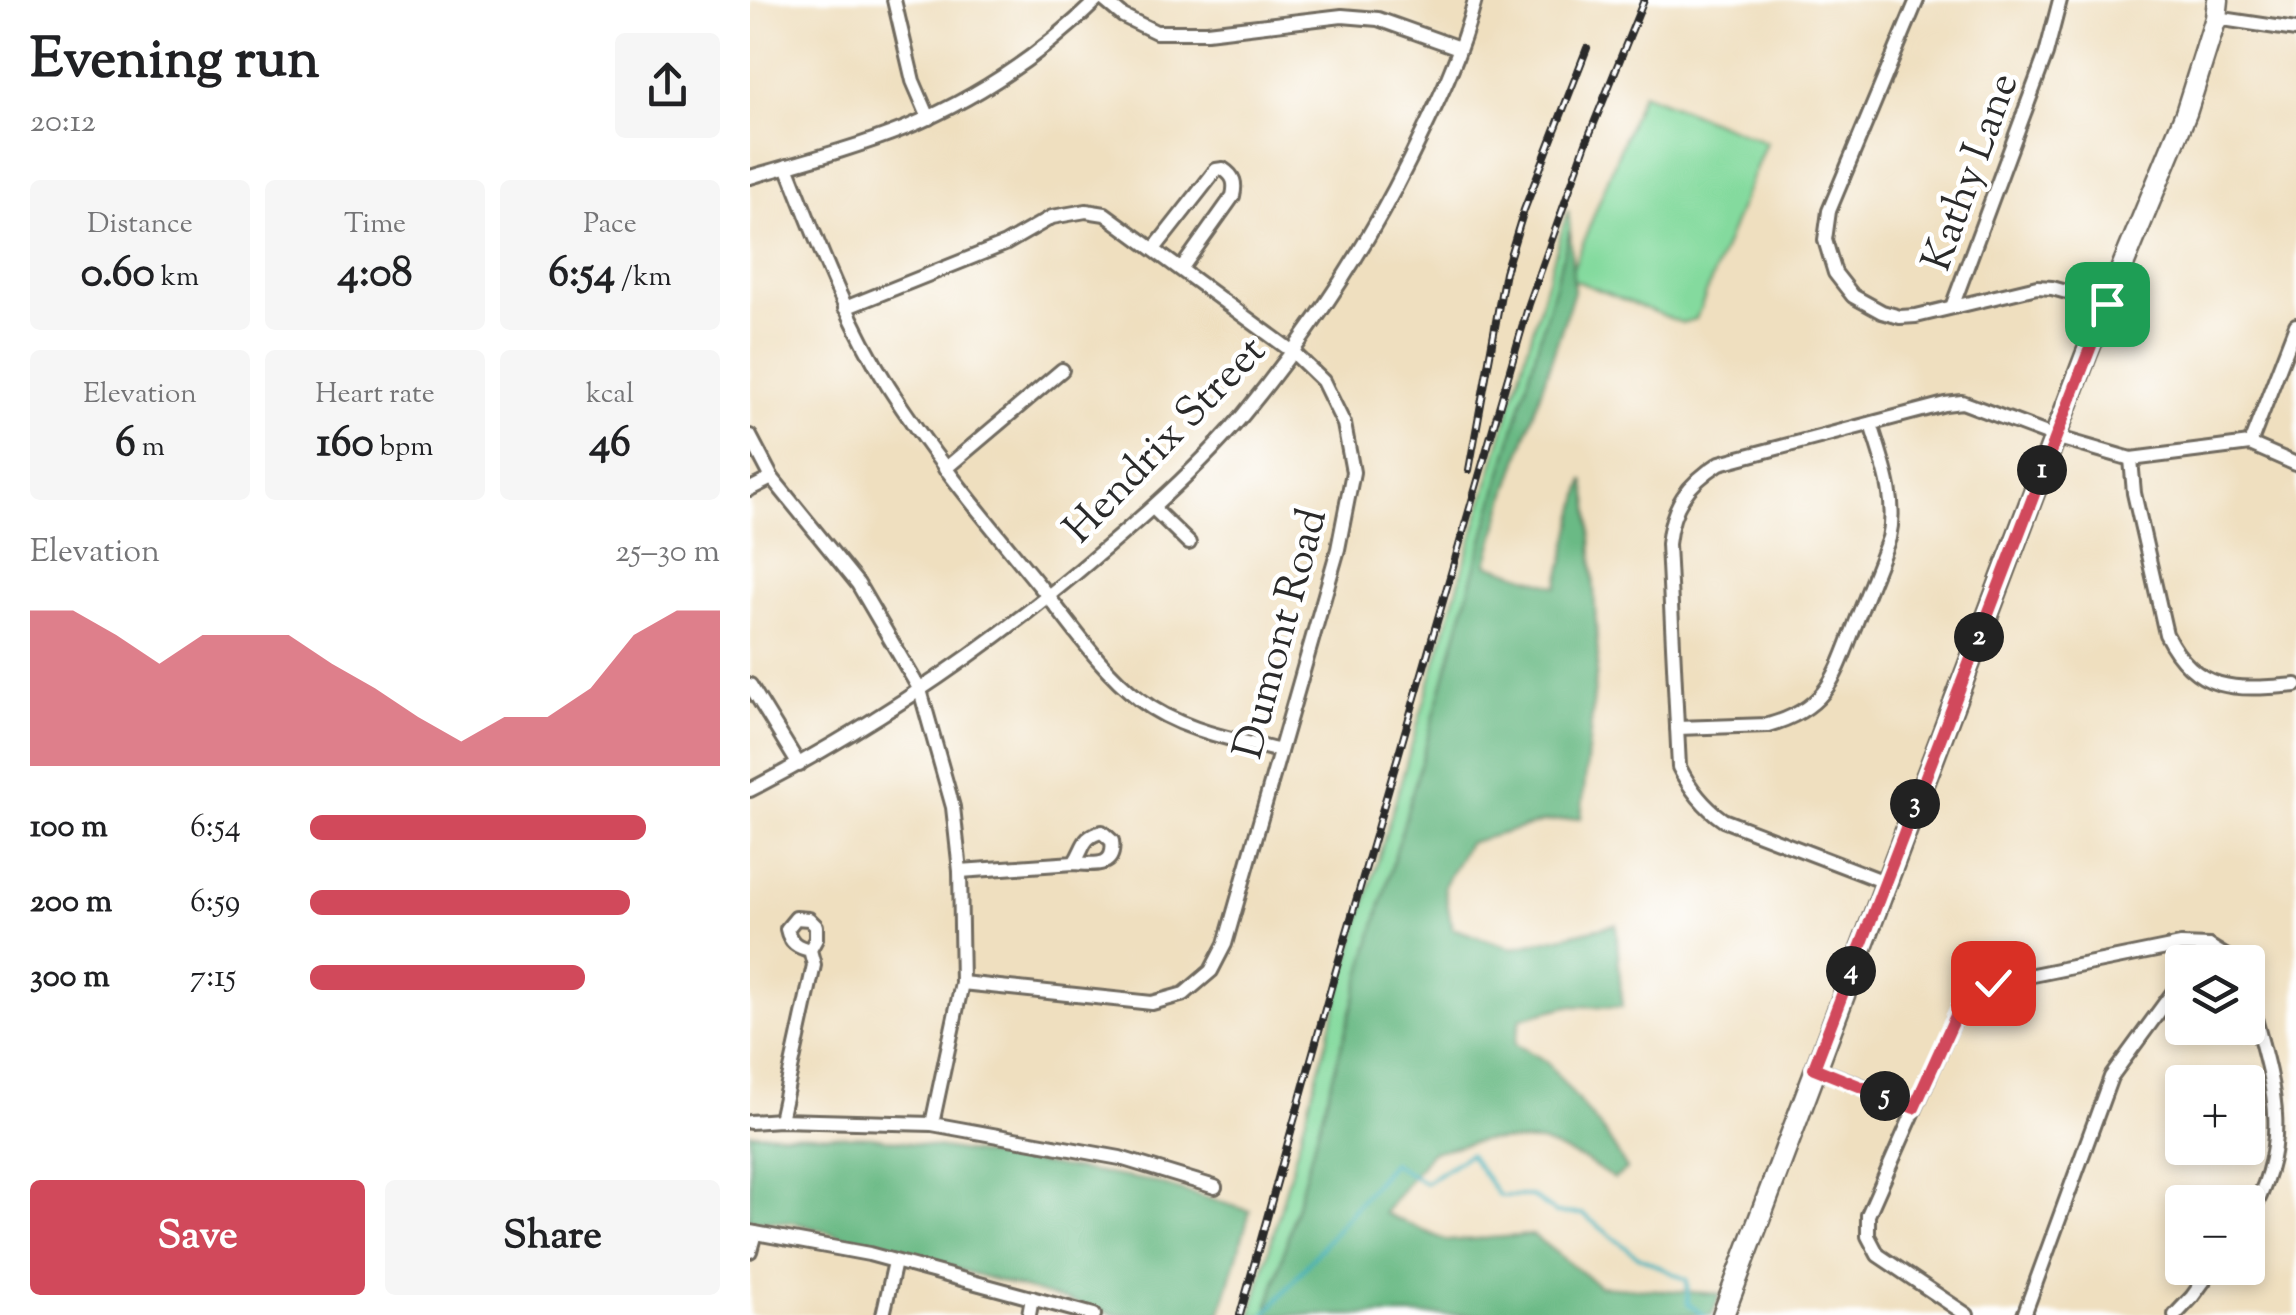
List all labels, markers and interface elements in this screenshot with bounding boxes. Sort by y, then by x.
text: Evening run [30,23,319,102]
button: share [615,33,720,138]
street label: Kathy Lane [1909,65,2036,280]
text: 20:12 [30,100,96,146]
text: Distance [87,205,193,245]
text: Time [344,205,406,245]
text: Pace [583,205,637,245]
text: 0.60 [81,245,155,305]
text: 4:08 [338,245,412,305]
text: 6:54 [548,245,615,305]
text: km [155,258,199,298]
text: /km [615,258,672,298]
pin [2065,262,2150,347]
icon: arrive [2080,277,2135,332]
street label: Hendrix Street [1052,324,1281,559]
text: Elevation [83,375,197,415]
text: Heart rate [315,375,435,415]
text: kcal [586,375,634,415]
text: 6 [115,415,136,475]
text: 160 [316,415,374,475]
text: 46 [589,415,631,475]
text: m [136,428,165,468]
text: bpm [374,428,434,468]
pin: 1 [2017,445,2067,495]
text: 1 [2037,450,2047,490]
street label: Dumont Road [1221,502,1345,766]
text: Elevation [30,530,160,576]
text: 25–30 m [615,530,720,576]
pin: 2 [1954,612,2004,662]
text: 2 [1972,617,1986,657]
pin: 3 [1890,779,1940,829]
text: 3 [1909,784,1921,824]
text: 100 m [30,805,108,851]
text: 6:54 [190,805,241,851]
text: 200 m [30,880,112,926]
text: 6:59 [190,880,240,926]
pin [1951,941,2036,1026]
map controls [2165,945,2265,1285]
button: layers [2165,945,2265,1045]
pin: 4 [1826,946,1876,996]
text: 4 [1844,951,1858,991]
text: 300 m [30,955,110,1001]
text: 7:15 [190,955,236,1001]
icon: check [1966,956,2021,1011]
button: + [2165,1065,2265,1165]
pin: 5 [1860,1071,1910,1121]
text: 5 [1880,1076,1890,1116]
button: Save [30,1180,365,1295]
button: Share [385,1180,720,1295]
button: − [2165,1185,2265,1285]

